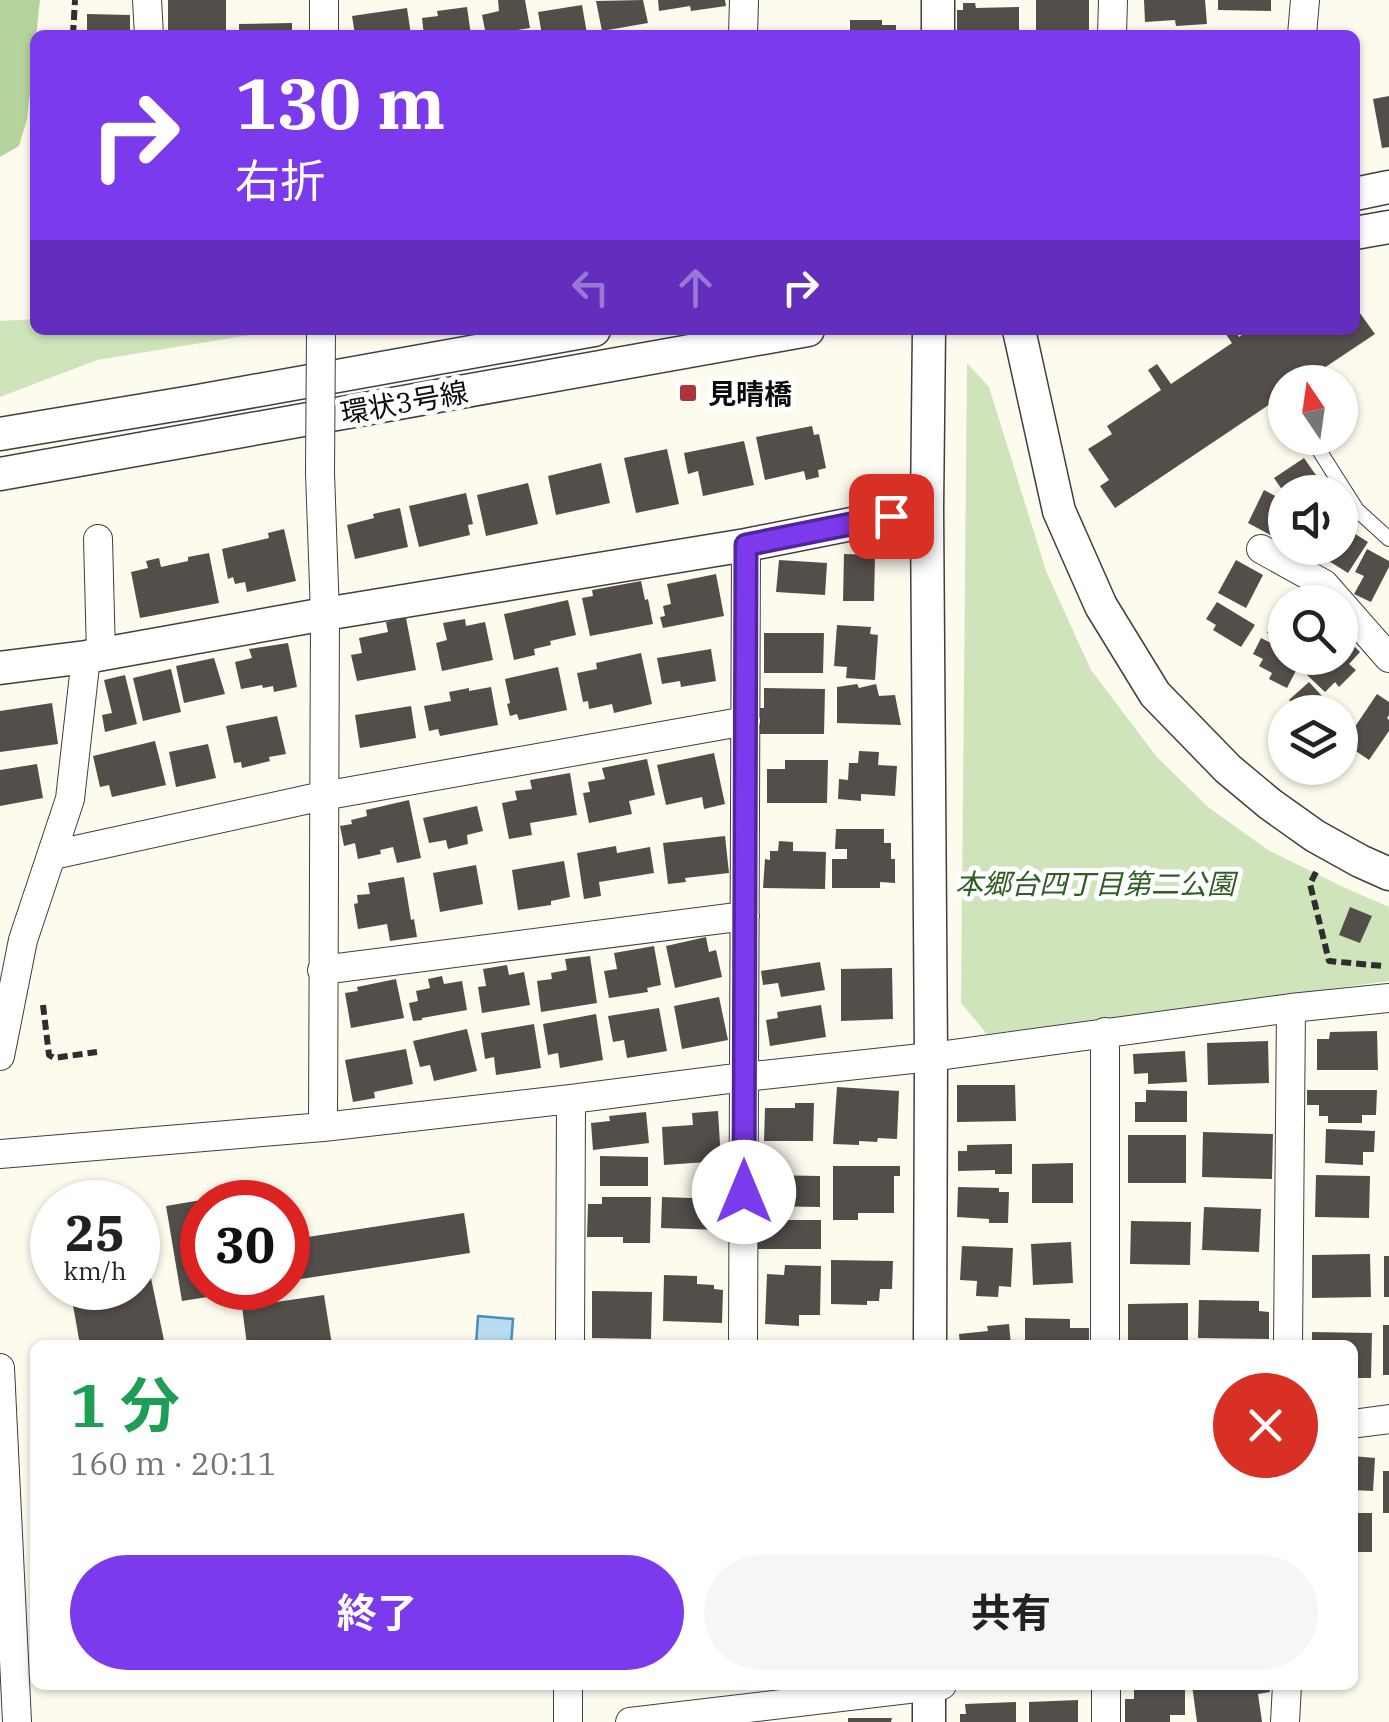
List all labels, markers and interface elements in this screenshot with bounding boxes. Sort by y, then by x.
text: 130 m [235,57,445,148]
icon: right [70,70,200,200]
text: 右折 [235,151,325,209]
icon: left [563,260,618,315]
icon: ahead [668,260,723,315]
icon: right [773,260,828,315]
north arrow [1268,365,1358,455]
map controls [1268,365,1358,785]
street label: 環状3号線 [337,373,471,431]
place label: 見晴橋 [708,375,792,412]
marker: 見晴橋 [677,382,699,404]
pin [849,474,934,559]
button: sound [1268,475,1358,565]
icon: arrive [864,489,919,544]
button: search [1268,585,1358,675]
button: layers [1268,695,1358,785]
park label: 本郷台四丁目第二公園 [955,865,1239,902]
position arrow [692,1140,796,1244]
speed limit sign: 30 [180,1180,310,1310]
text: 25 [65,1200,125,1265]
text: km/h [63,1254,127,1287]
text: 1 分 [70,1365,180,1444]
button: close [1213,1373,1318,1478]
text: 160 m · 20:11 [70,1442,277,1484]
button: 終了 [70,1555,684,1670]
button: 共有 [704,1555,1318,1670]

